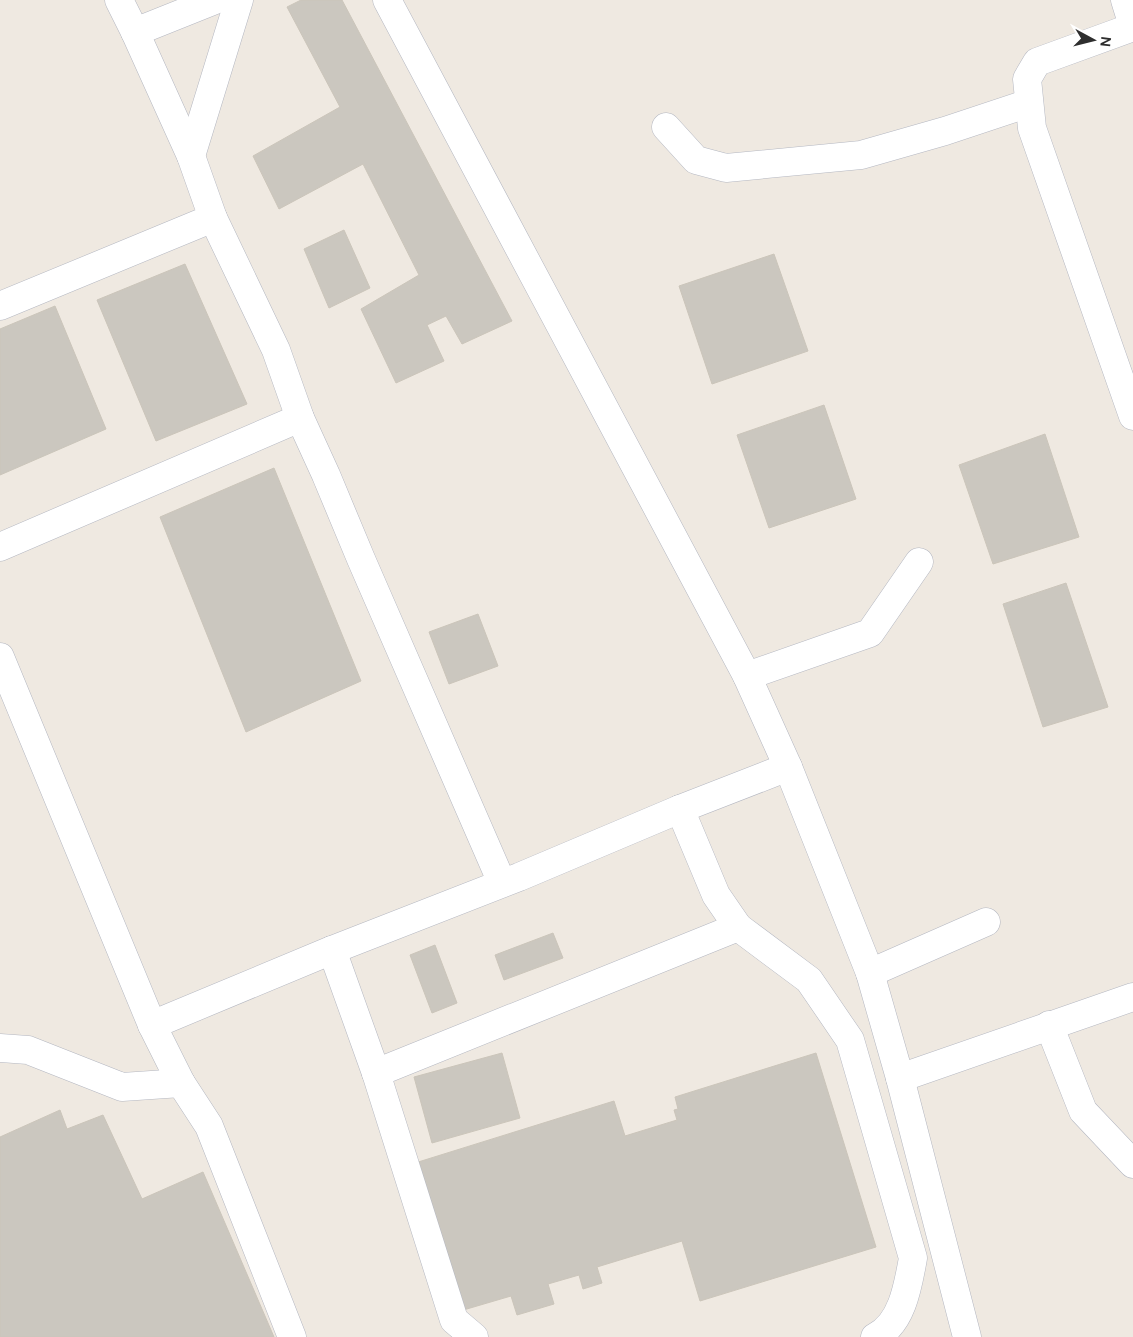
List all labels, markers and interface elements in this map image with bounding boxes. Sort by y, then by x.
north arrow [1068,15,1118,65]
text: N [1096,35,1115,48]

